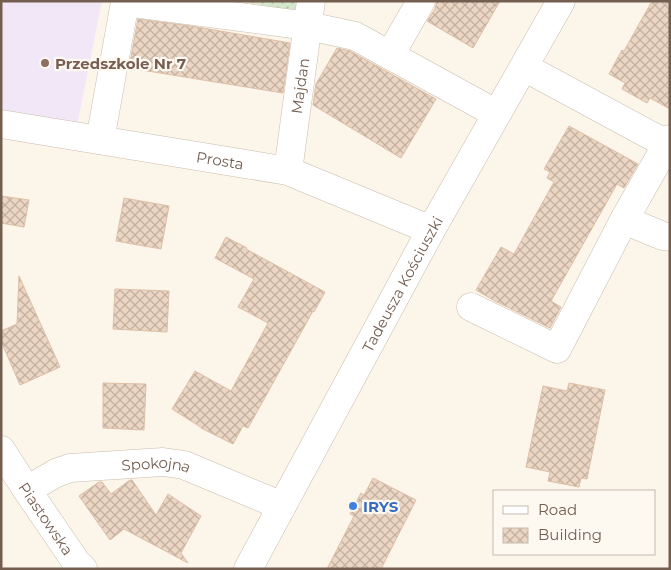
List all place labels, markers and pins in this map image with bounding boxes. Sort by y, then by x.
place label: Przedszkole Nr 7 [55,54,186,73]
marker: Przedszkole Nr 7 [39,57,51,69]
place label: IRYS [363,497,399,516]
marker: IRYS [347,500,359,512]

